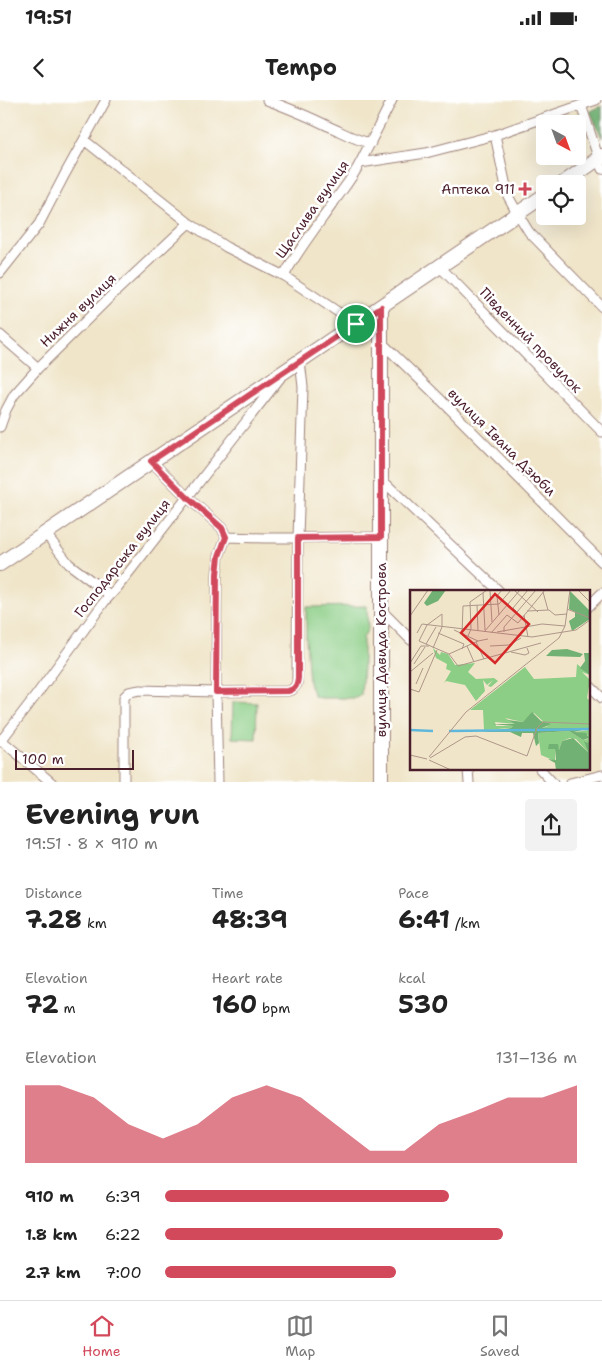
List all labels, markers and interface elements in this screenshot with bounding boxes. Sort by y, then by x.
text: 19:51 [25,5,72,30]
text: Tempo [265,53,337,82]
icon: back [25,54,53,82]
icon: search [549,54,577,82]
north arrow [536,115,586,165]
map controls [536,115,586,225]
street label: Щаслива вулиця [271,156,353,262]
button: locate [536,175,586,225]
place label: Аптека 911 [441,180,515,198]
marker: Аптека 911 [519,183,531,195]
street label: Нижня вулиця [36,269,120,351]
street label: Південний провулок [476,284,586,397]
pin [335,303,377,345]
icon: arrive [342,310,370,338]
street label: вулиця Івана Дзюби [444,384,560,500]
street label: Господарська вулиця [70,495,174,621]
street label: вулиця Давида Кострова [372,562,390,737]
inset map [410,590,590,770]
scale bar [15,748,134,771]
text: 100 m [22,750,64,768]
text: Evening run [25,795,200,833]
button: share [525,799,577,851]
text: 19:51 · 8 × 910 m [25,833,158,854]
text: Distance [25,884,82,902]
text: Time [212,884,244,902]
text: Pace [398,884,429,902]
text: 7.28 [25,902,82,936]
text: 48:39 [212,902,288,936]
text: 6:41 [398,902,450,936]
text: km [82,914,107,932]
text: /km [450,914,480,932]
text: Elevation [25,969,88,987]
text: Heart rate [212,969,283,987]
text: kcal [398,969,426,987]
text: 72 [25,987,59,1021]
text: 160 [212,987,257,1021]
text: 530 [398,987,448,1021]
text: m [59,999,76,1017]
text: bpm [257,999,290,1017]
text: Elevation [25,1047,97,1068]
text: 131–136 m [496,1047,577,1068]
text: 910 m [25,1186,74,1207]
text: 6:39 [105,1186,141,1207]
text: 1.8 km [25,1224,77,1245]
text: 6:22 [105,1224,141,1245]
text: 2.7 km [25,1262,80,1283]
text: 7:00 [105,1262,142,1283]
tab: Home [82,1312,121,1360]
tab: Map [285,1312,315,1360]
tab: Saved [480,1312,520,1360]

